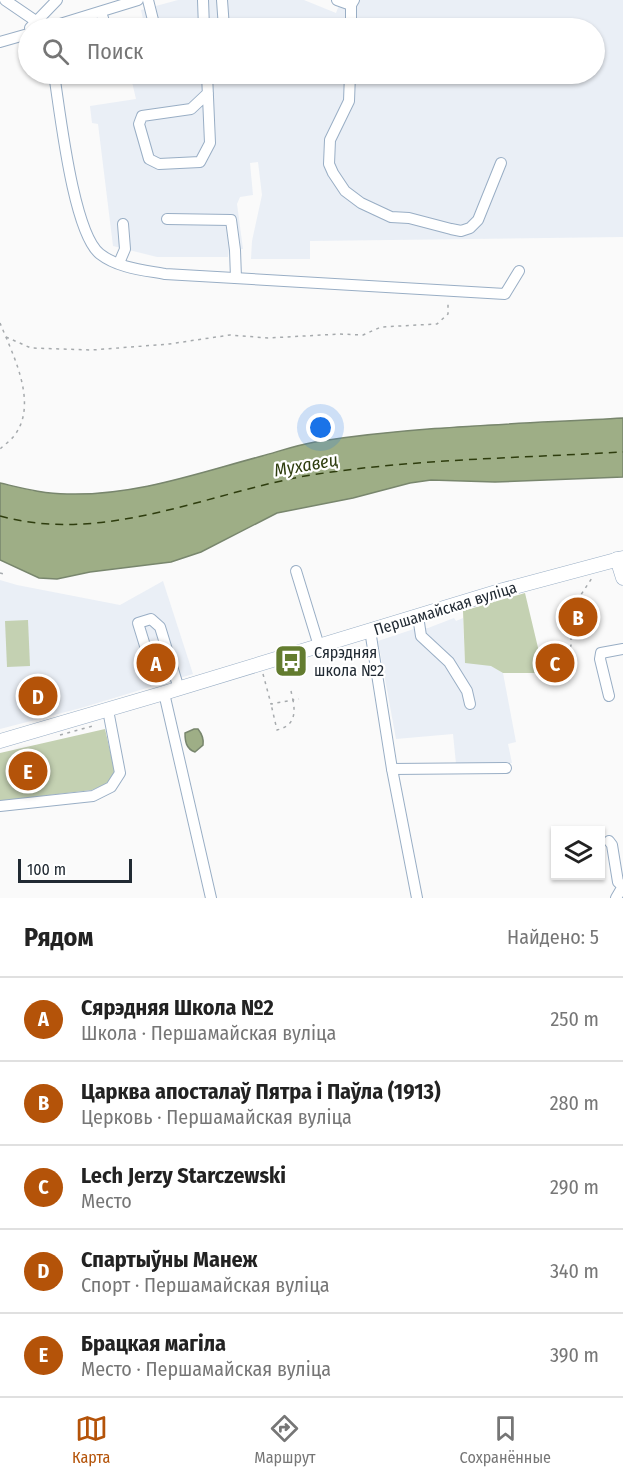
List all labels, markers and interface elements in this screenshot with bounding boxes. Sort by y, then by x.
search box [18,18,605,84]
icon: search [39,35,72,68]
text: Поиск [87,38,143,65]
your location [306,413,335,442]
water label: Мухавец [272,449,340,481]
street label: Першамайская вуліца [371,578,519,639]
pin: B [558,594,598,640]
pin: A [136,640,176,686]
pin: C [536,640,574,686]
bus stop icon: Сярэдняя школа №2 [273,643,309,679]
place label: Сярэдняя школа №2 [314,643,384,680]
pin: D [18,674,57,718]
pin: E [9,748,48,794]
map controls [551,826,605,880]
button: layers [551,826,605,880]
scale bar [18,856,132,884]
text: 100 m [27,860,66,879]
text: Рядом [24,922,93,953]
text: Найдено: 5 [507,925,599,949]
text: Сярэдняя Школа №2 [81,994,274,1021]
text: A [38,1007,49,1031]
text: 250 m [551,1007,599,1031]
text: Школа · Першамайская вуліца [81,1021,336,1045]
text: Царква апосталаў Пятра і Паўла (1913) [81,1078,440,1105]
text: B [38,1091,49,1115]
text: 280 m [550,1091,599,1115]
text: Церковь · Першамайская вуліца [81,1105,352,1129]
text: Lech Jerzy Starczewski [81,1162,286,1189]
text: C [38,1175,49,1199]
text: 290 m [550,1175,599,1199]
text: Место [81,1189,132,1213]
text: Спартыўны Манеж [81,1246,257,1273]
text: D [38,1259,49,1283]
text: 340 m [550,1259,599,1283]
text: Спорт · Першамайская вуліца [81,1273,330,1297]
text: Брацкая магіла [81,1330,226,1357]
text: E [39,1343,48,1367]
text: 390 m [550,1343,599,1367]
text: Место · Першамайская вуліца [81,1357,331,1381]
tab: Карта [72,1412,110,1467]
tab: Маршрут [254,1412,316,1467]
tab: Сохранённые [460,1412,551,1467]

